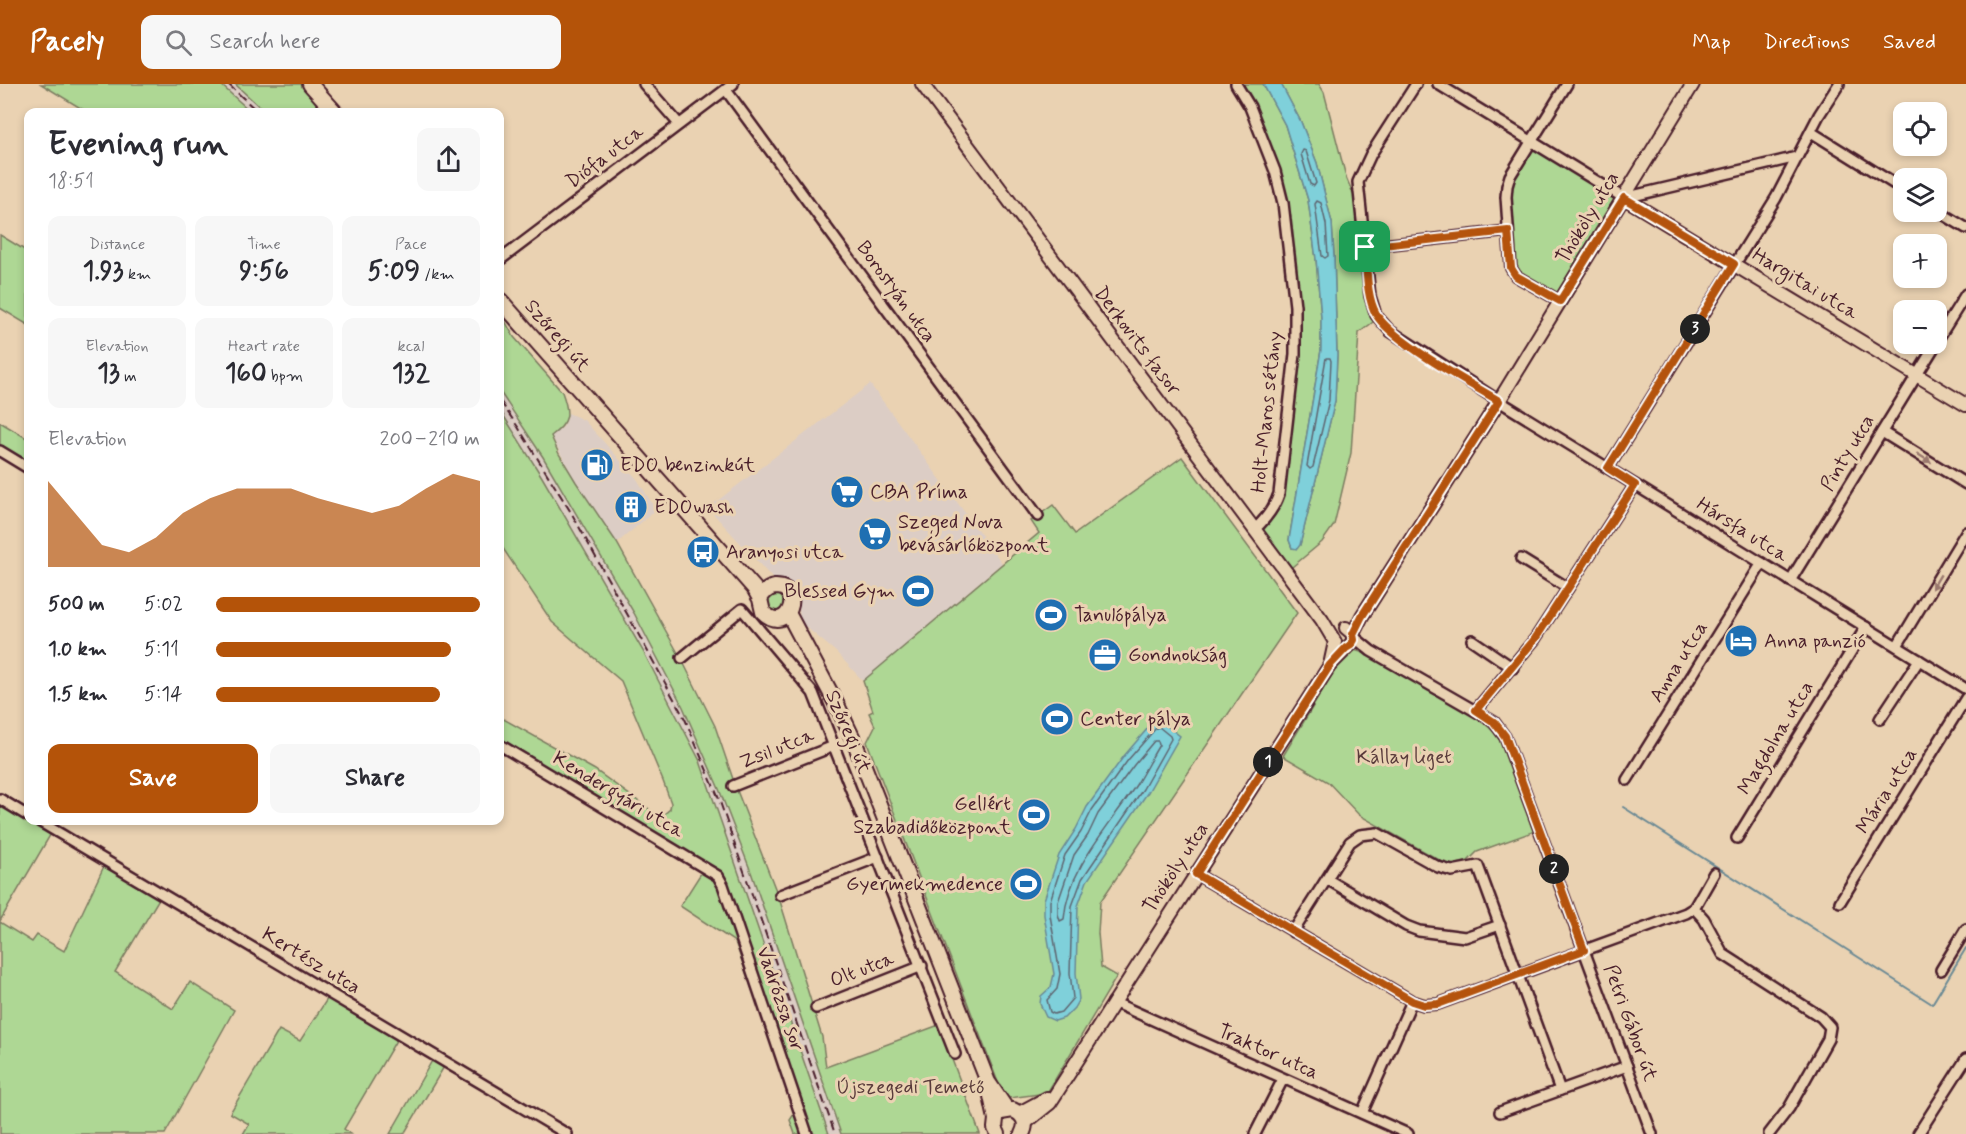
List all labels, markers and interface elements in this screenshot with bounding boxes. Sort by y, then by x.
search box [141,15,561,69]
text: Pacely [30,24,105,61]
icon: search [162,26,195,59]
text: Search here [210,28,320,56]
text: Map [1692,28,1731,56]
text: Directions [1764,28,1850,56]
text: Saved [1883,28,1936,56]
map controls [1893,102,1947,354]
button: locate [1893,102,1947,156]
street label: Diófa utca [561,118,650,195]
text: Evening run [48,123,228,167]
button: share [417,128,480,191]
street label: Thököly utca [1550,167,1626,269]
text: 18:51 [48,168,94,195]
button: layers [1893,168,1947,222]
pin [1339,221,1390,272]
icon: arrive [1348,230,1381,263]
text: Distance [89,234,145,255]
text: Time [247,234,281,255]
text: Pace [395,234,427,255]
button: + [1893,234,1947,288]
street label: Borostyán utca [850,236,942,348]
street label: Hargitai utca [1746,242,1864,328]
text: 1.93 [83,255,124,289]
text: 9:56 [239,255,289,289]
text: 5:09 [367,255,420,289]
text: km [124,264,151,285]
text: /km [420,264,455,285]
street label: Derkovits fasor [1087,281,1187,402]
street label: Szőregi út [516,294,596,380]
button: − [1893,300,1947,354]
pin: 3 [1680,314,1710,344]
text: 3 [1691,318,1699,339]
street label: Holt-Maros sétány [1245,330,1289,494]
text: Elevation [86,336,149,357]
text: Heart rate [228,336,300,357]
text: kcal [398,336,424,357]
text: 13 [97,357,120,391]
text: 160 [225,357,267,391]
text: 132 [392,357,430,391]
text: m [120,366,137,387]
text: bpm [267,366,303,387]
street label: Pinty utca [1814,410,1882,496]
text: Elevation [48,426,127,453]
text: 200–210 m [380,426,480,453]
fuel station icon: EDO benzinkút [579,447,615,483]
place label: EDO benzinkút [620,452,755,479]
one-way arrow [1916,452,1932,463]
supermarket icon: CBA Príma [829,474,865,510]
place label: CBA Príma [870,479,968,506]
building icon: EDOwash [613,489,649,525]
street label: Hársfa utca [1691,491,1794,569]
place label: EDOwash [654,494,734,521]
place label: Szeged Nova bevásárlóközpont [898,509,1049,559]
supermarket icon: Szeged Nova bevásárlóközpont [857,516,893,552]
bus stop icon: Aranyosi utca [685,534,721,570]
place label: Aranyosi utca [726,539,844,566]
sports icon: Blessed Gym [900,573,936,609]
one-way arrow [1930,574,1941,590]
place label: Blessed Gym [784,578,895,605]
text: 500 m [48,591,105,618]
text: 5:02 [144,591,183,618]
sports icon: Tanulópálya [1033,597,1069,633]
place label: Tanulópálya [1074,602,1167,629]
street label: Anna utca [1643,616,1715,708]
hotel icon: Anna panzió [1723,623,1759,659]
place label: Anna panzió [1764,628,1866,655]
text: 1.0 km [48,636,107,663]
text: 5:11 [144,636,179,663]
office icon: Gondnokság [1087,637,1123,673]
place label: Gondnokság [1128,642,1227,669]
street label: Magdolna utca [1731,676,1822,801]
text: 1.5 km [48,681,108,708]
text: 5:14 [144,681,182,708]
street label: Szőregi út [816,686,878,779]
sports icon: Center pálya [1039,701,1075,737]
place label: Center pálya [1080,706,1191,733]
street label: Zsil utca [736,722,819,776]
street label: Mária utca [1850,743,1924,839]
button: Save [48,744,258,813]
button: Share [270,744,480,813]
park label: Kállay liget [1356,744,1452,771]
street label: Kendergyári utca [546,745,690,847]
pin: 1 [1253,747,1283,777]
text: 1 [1264,751,1272,772]
place label: Gellért Szabadidőközpont [853,791,1011,841]
sports icon: Gellért Szabadidőközpont [1016,797,1052,833]
street label: Thököly utca [1137,817,1215,919]
pin: 2 [1539,854,1569,884]
text: 2 [1550,858,1558,879]
sports icon: Gyermekmedence [1008,866,1044,902]
place label: Gyermekmedence [846,871,1003,898]
street label: Kertész utca [257,921,365,1001]
street label: Vadrózsa sor [749,943,811,1055]
street label: Olt utca [826,945,899,995]
street label: Petri Gábor út [1596,961,1664,1085]
street label: Traktor utca [1213,1018,1323,1086]
park label: Újszegedi Temető [836,1074,985,1101]

